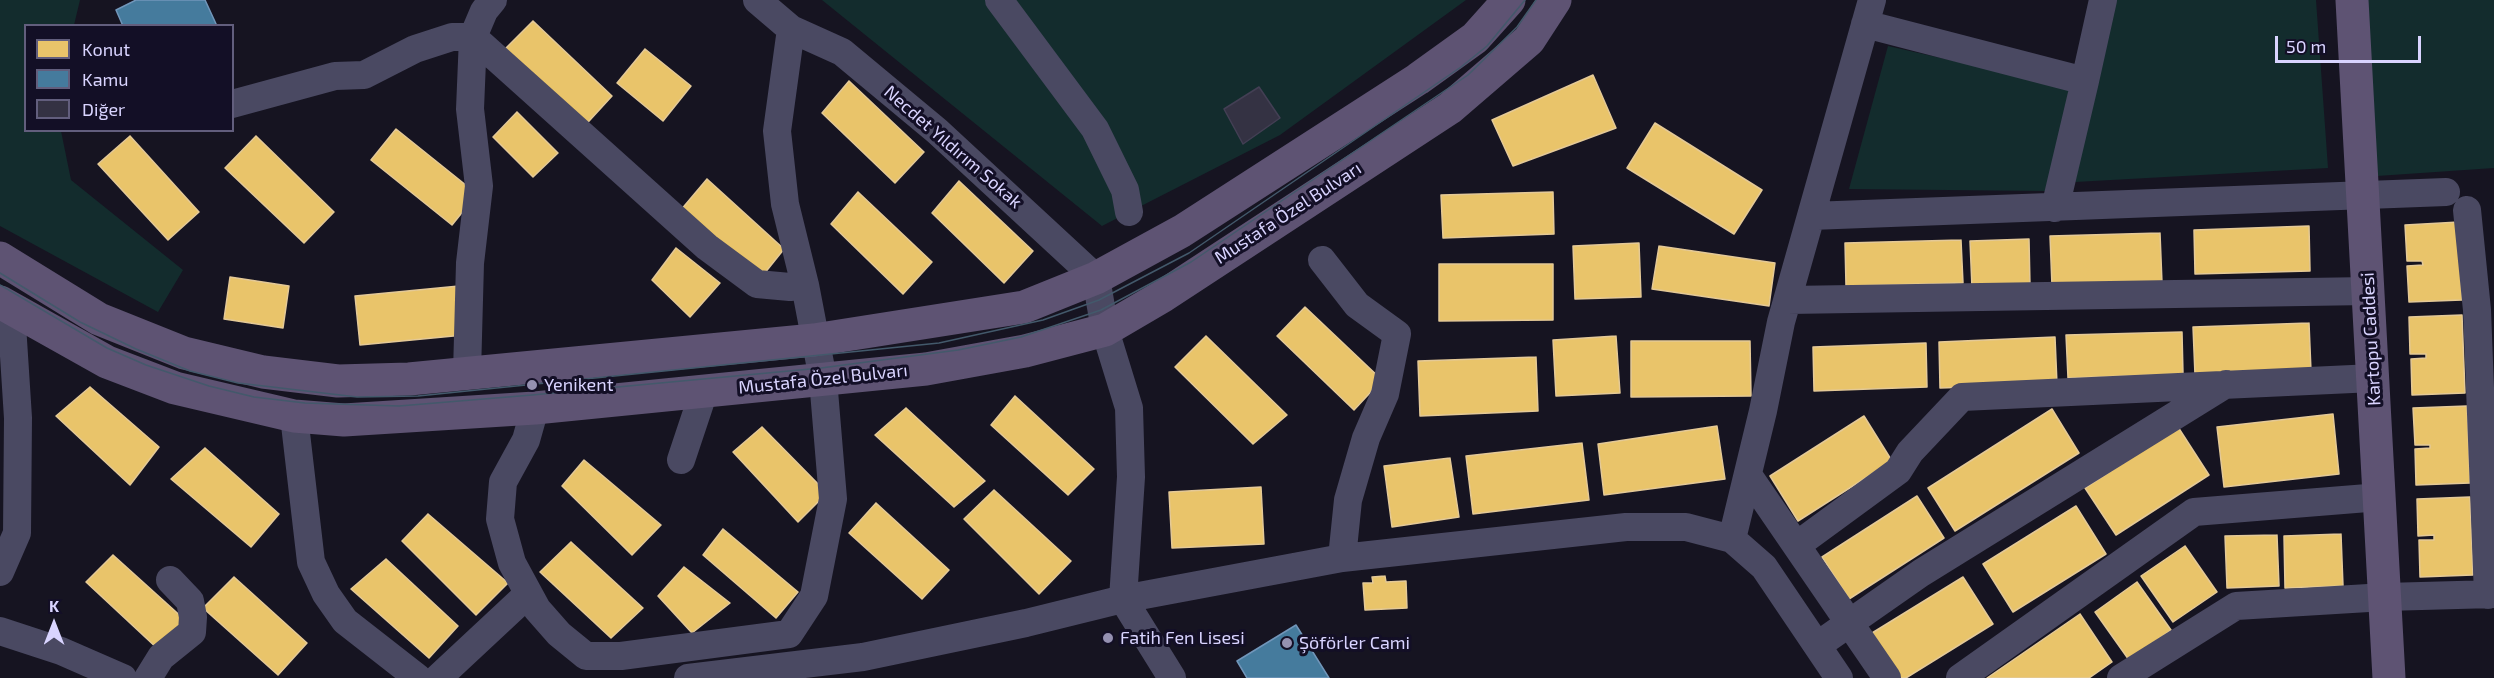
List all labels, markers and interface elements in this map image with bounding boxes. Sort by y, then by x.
legend [24,24,234,132]
scale bar [2278,24,2424,62]
text: 50 m [2286,35,2326,57]
text: Konut [82,38,130,60]
text: Kamu [82,68,129,90]
street label: Necdet Yıldırım Sokak [880,81,1026,213]
text: Diğer [82,98,125,120]
street label: Mustafa Özel Bulvarı [1211,158,1365,268]
street label: Kartopu Caddesi [2357,272,2385,406]
street label: Mustafa Özel Bulvarı [737,359,909,399]
place label: Yenikent [544,374,614,396]
marker: Yenikent [525,378,539,392]
north arrow [24,594,84,654]
text: K [49,596,59,615]
place label: Fatih Fen Lisesi [1120,627,1245,649]
marker: Fatih Fen Lisesi [1101,631,1115,645]
place label: Şöförler Cami [1299,632,1410,654]
marker: Şöförler Cami [1280,636,1294,650]

